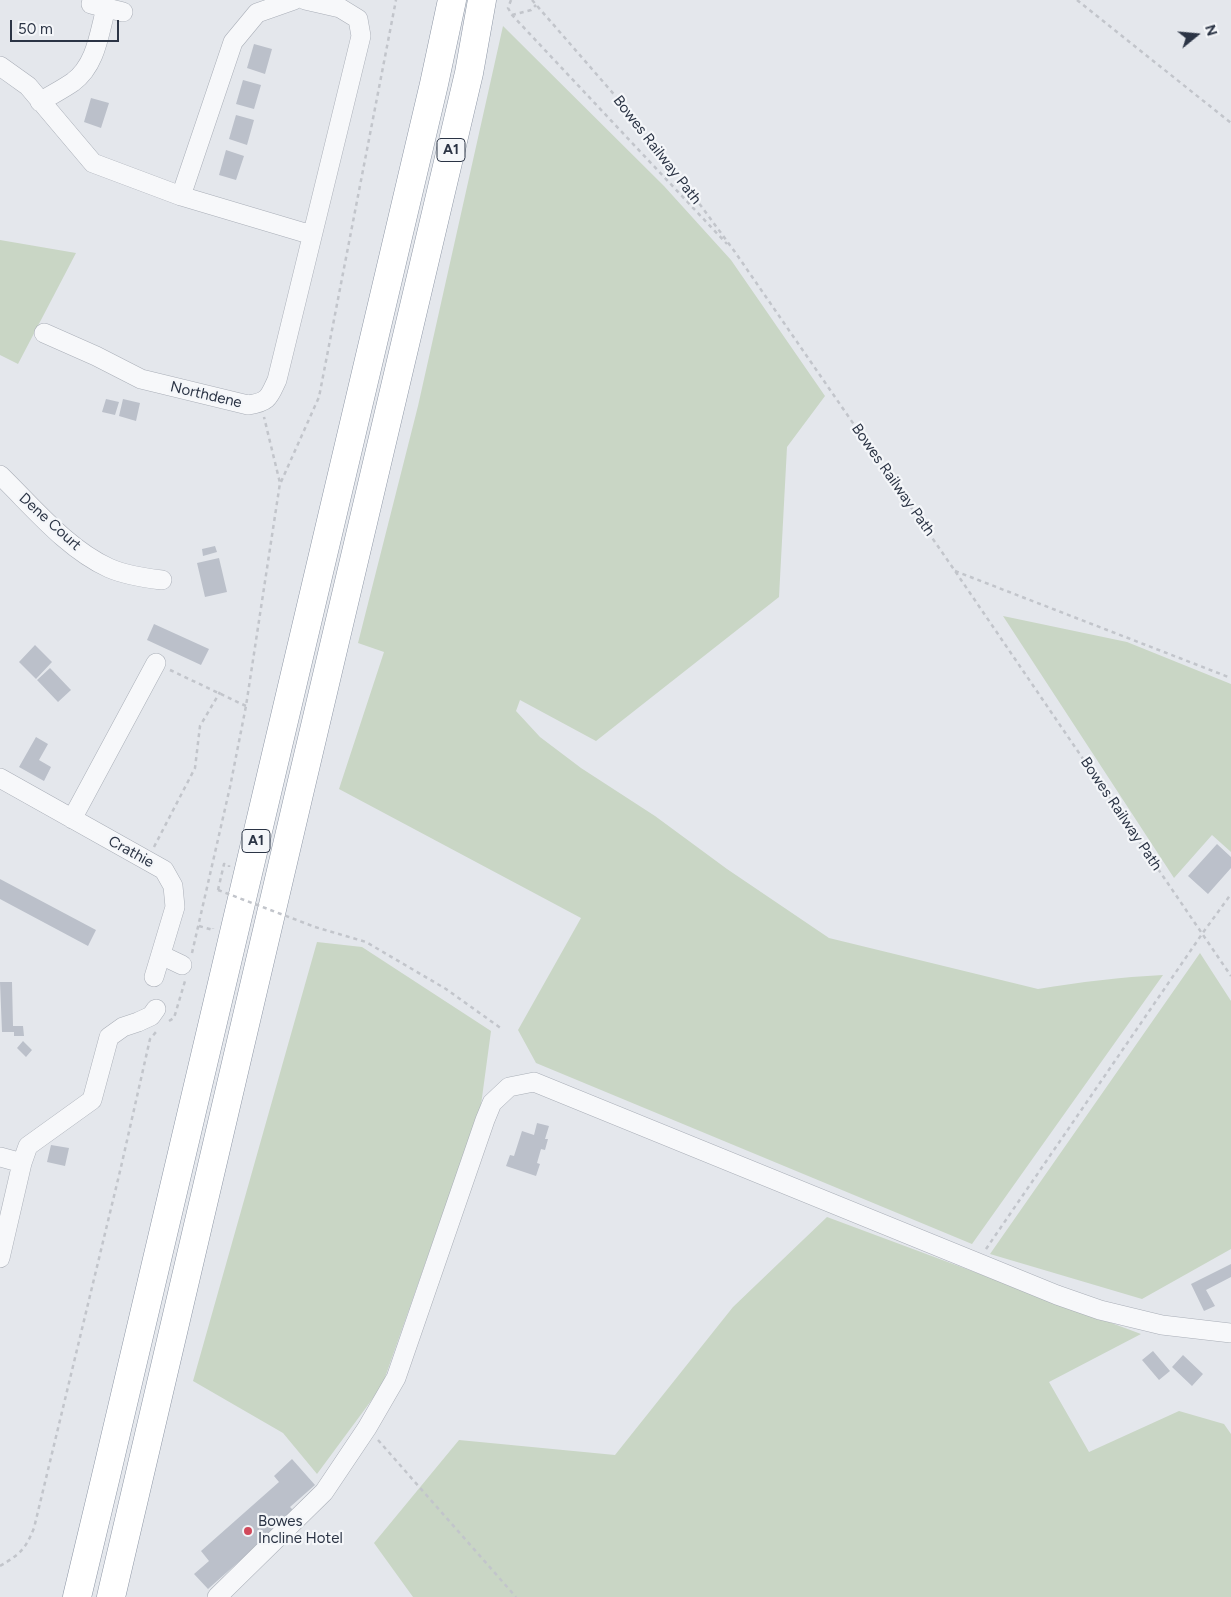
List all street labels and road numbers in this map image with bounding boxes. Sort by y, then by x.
street label: Bowes Railway Path [609,92,705,208]
road number: A1 [437,138,465,162]
street label: Northdene [168,378,244,412]
street label: Bowes Railway Path [848,420,938,540]
street label: Dene Court [15,489,85,555]
street label: Bowes Railway Path [1076,754,1166,874]
road number: A1 [242,829,270,852]
street label: Crathie [105,832,157,872]

